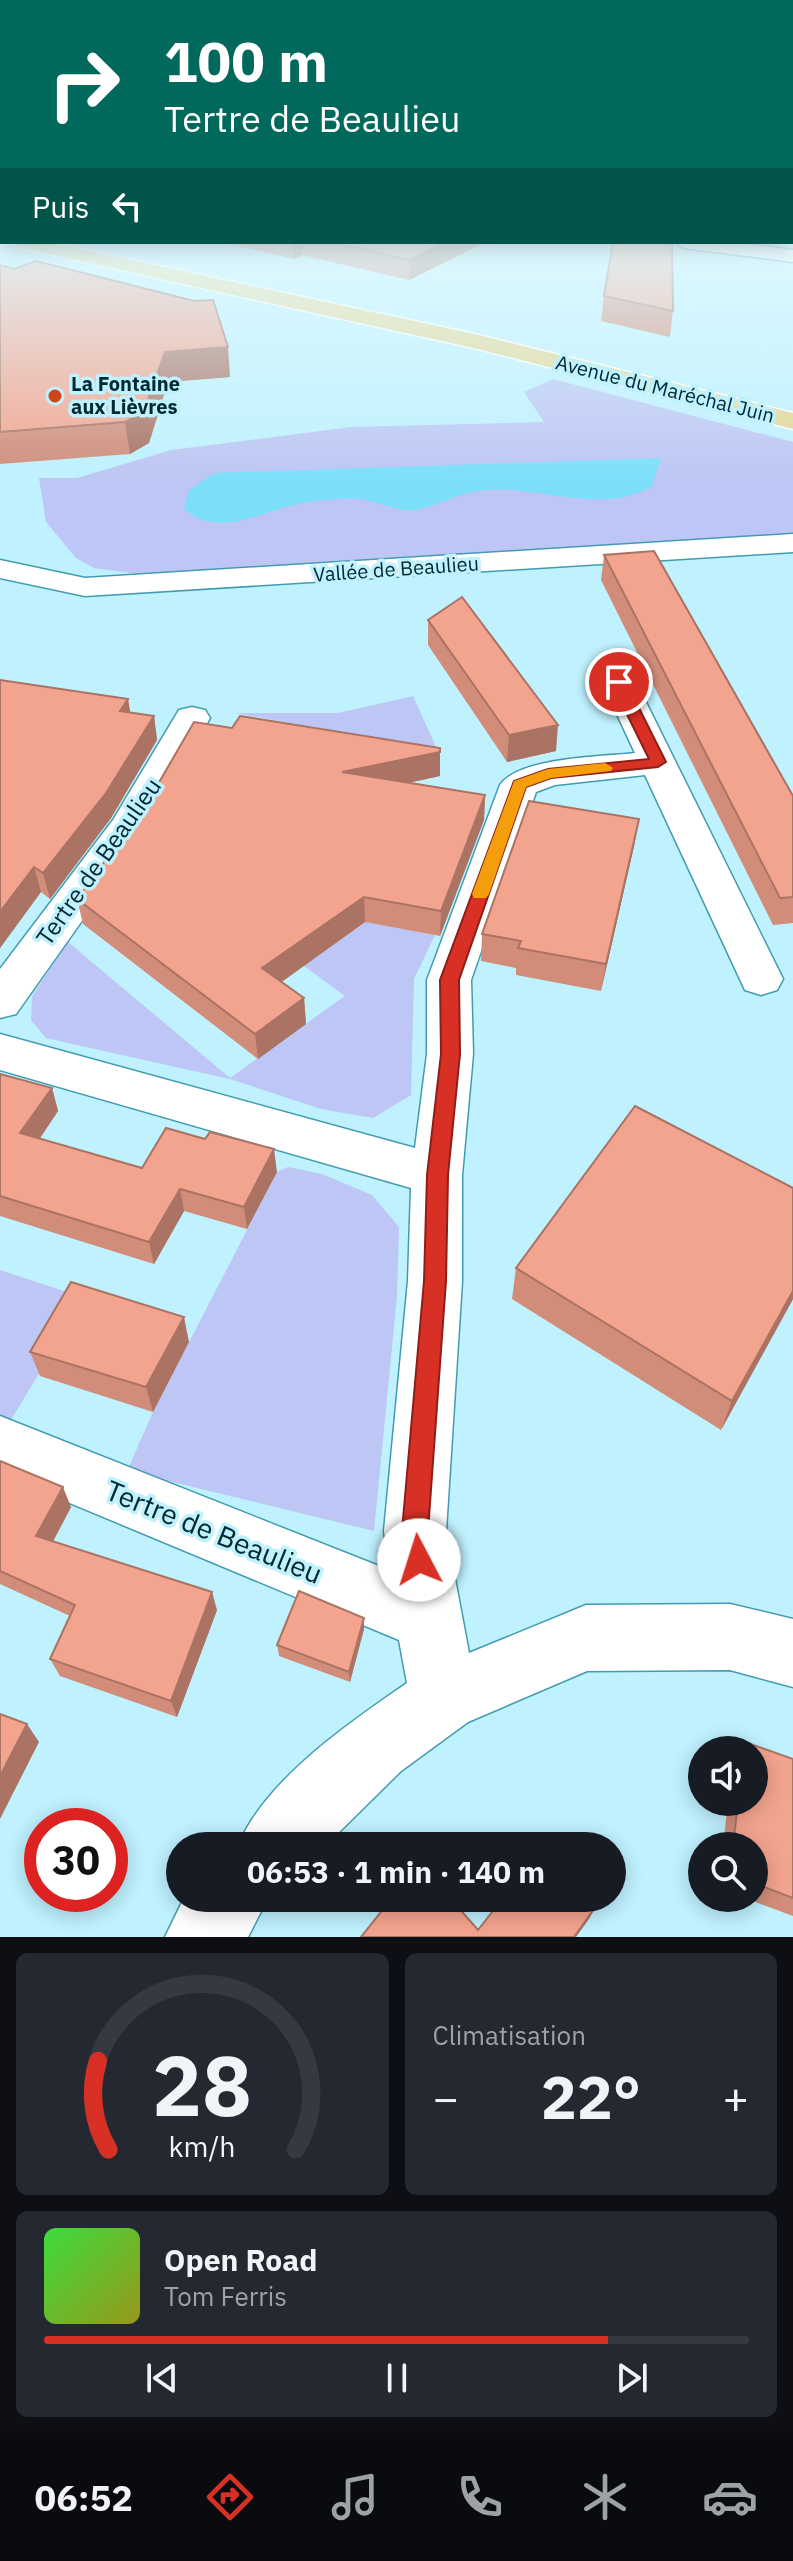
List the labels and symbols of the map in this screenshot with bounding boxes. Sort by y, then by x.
street label: Avenue du Maréchal Juin [553,348,777,429]
place label: La Fontaine aux Lièvres [71,370,180,420]
marker: La Fontaine aux Lièvres [46,387,64,405]
street label: Vallée de Beaulieu [312,549,480,588]
pin [585,648,653,716]
street label: Tertre de Beaulieu [28,771,168,952]
street label: Tertre de Beaulieu [100,1471,328,1592]
position arrow [377,1518,461,1602]
speed limit sign: 30 [24,1808,128,1912]

